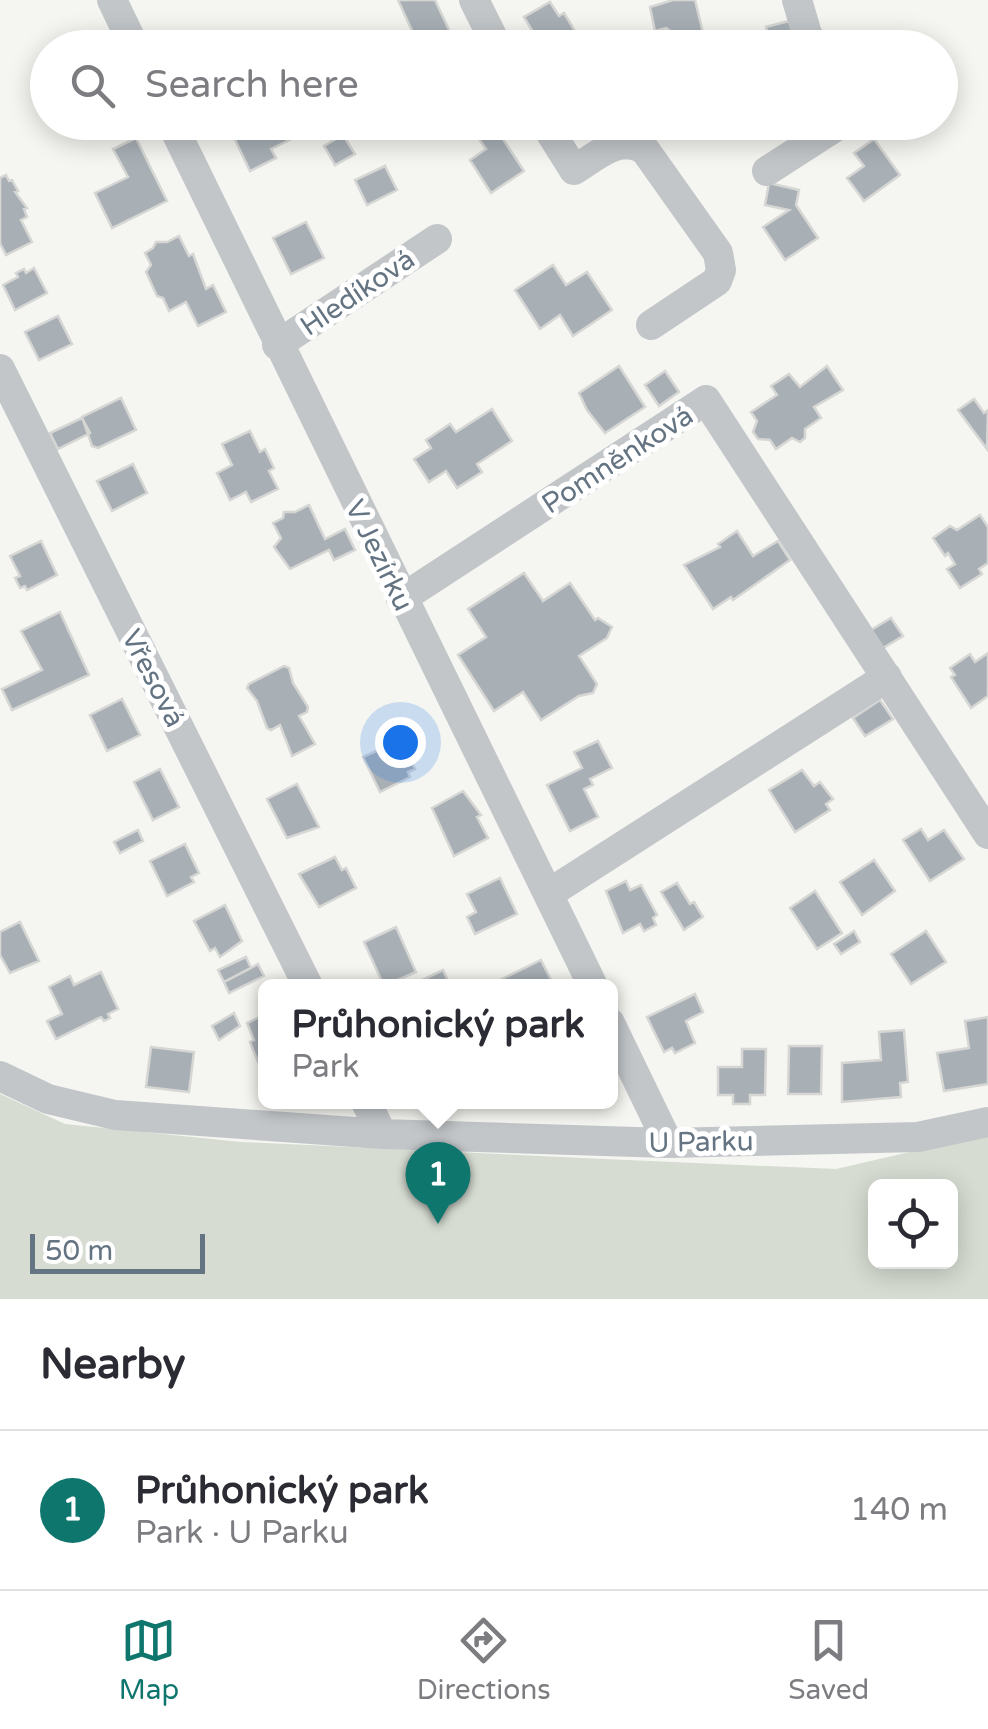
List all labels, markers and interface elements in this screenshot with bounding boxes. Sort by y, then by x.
search box [30,30,958,140]
icon: search [65,58,120,113]
text: Search here [145,62,359,108]
street label: Hledíková [294,242,421,343]
street label: Pomněnková [536,398,699,521]
street label: V Jezírku [338,494,421,617]
street label: Vřesová [114,624,192,733]
your location [375,717,426,768]
popup [258,979,618,1109]
text: Průhonický park [291,1002,585,1048]
text: Park [291,1048,360,1086]
street label: U Parku [648,1124,754,1160]
pin: 1 [406,1142,470,1224]
map controls [868,1179,958,1269]
button: locate [868,1179,958,1269]
scale bar [30,1229,205,1274]
text: 50 m [45,1234,113,1268]
text: Nearby [40,1339,185,1390]
text: Průhonický park [135,1468,429,1514]
text: 1 [62,1491,83,1529]
text: 140 m [850,1491,948,1529]
text: Park · U Parku [135,1514,349,1552]
tab: Map [119,1613,179,1707]
tab: Directions [417,1613,551,1707]
tab: Saved [788,1613,869,1707]

